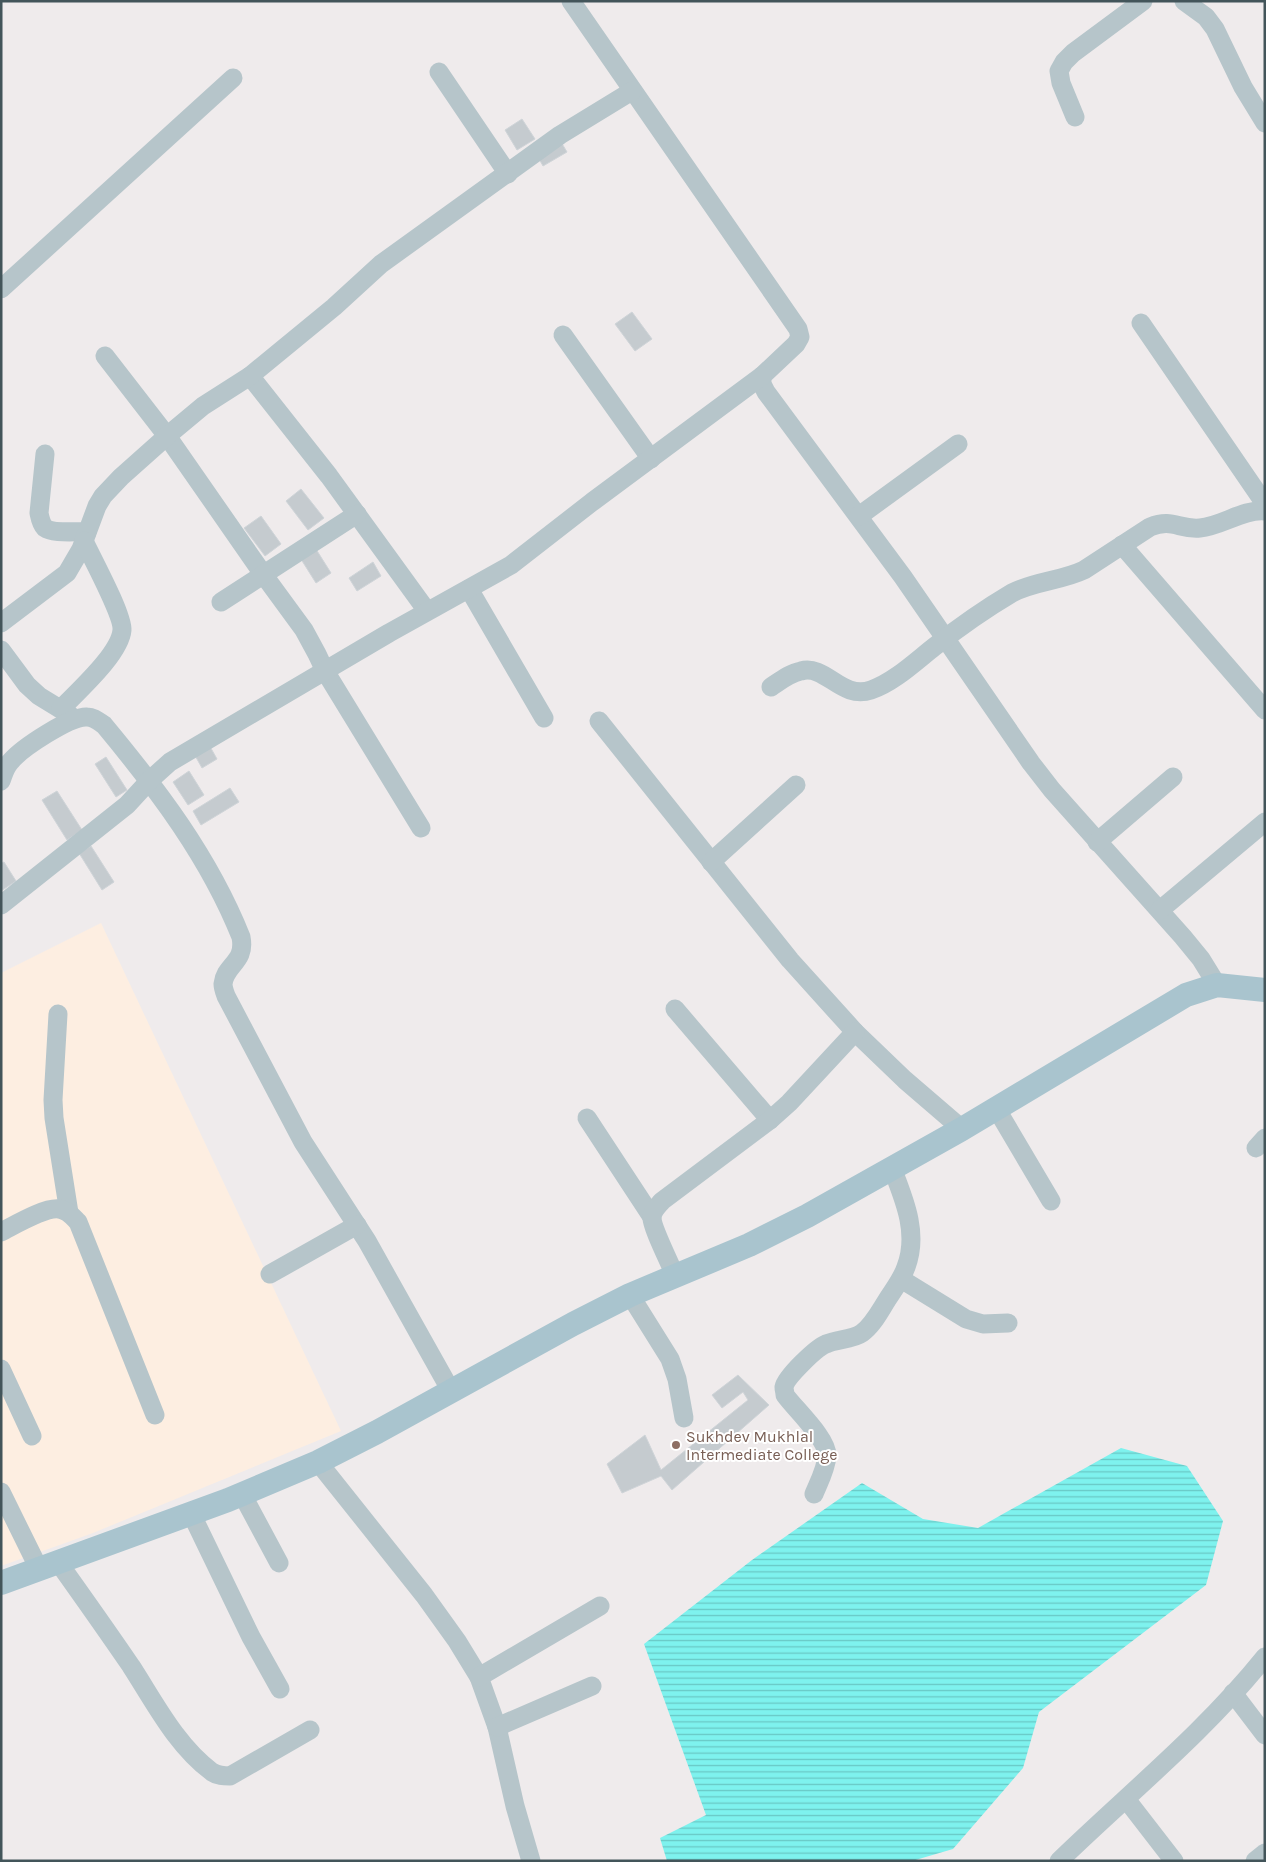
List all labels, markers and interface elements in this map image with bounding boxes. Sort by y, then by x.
place label: Sukhdev Mukhlal Intermediate College [686,1427,837,1464]
marker: Sukhdev Mukhlal Intermediate College [670,1439,682,1451]

